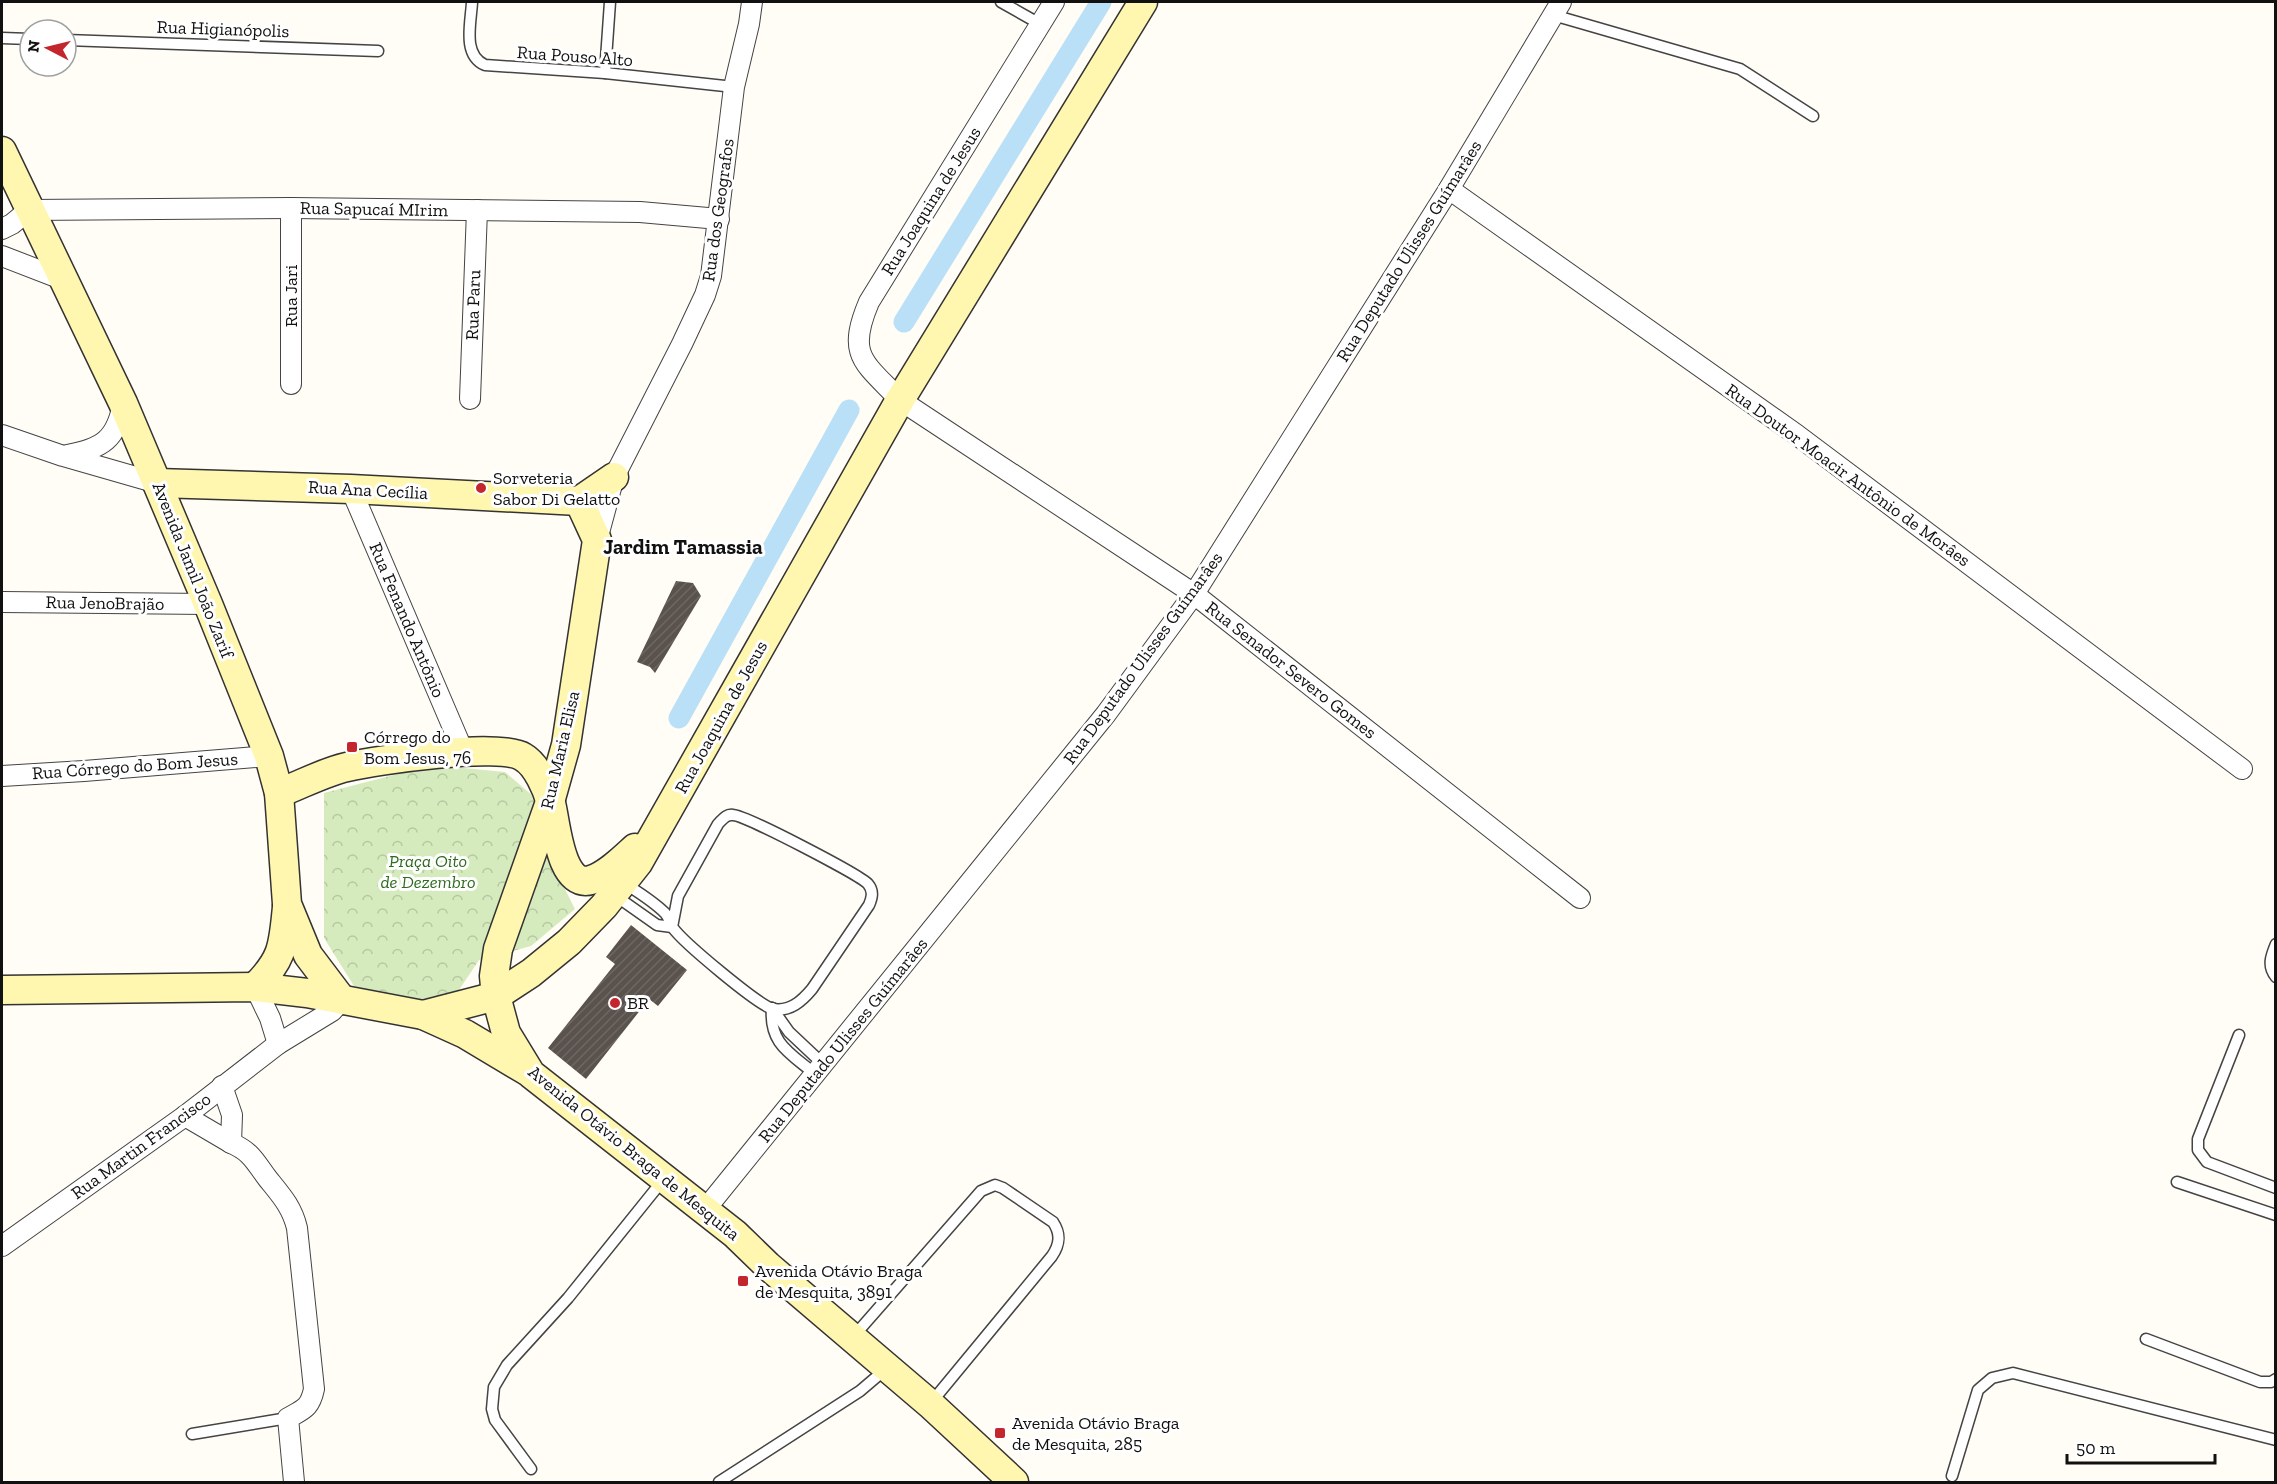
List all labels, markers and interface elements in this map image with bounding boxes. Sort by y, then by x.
street label: Rua Higianópolis [156,16,290,42]
north arrow [18,18,78,78]
text: N [23,39,44,53]
street label: Rua Pouso Alto [516,41,634,71]
street label: Rua Joaquina de Jesus [876,122,986,279]
street label: Rua Deputado Ulisses Guímarâes [1332,136,1486,366]
street label: Rua dos Geografos [697,137,739,283]
street label: Rua Sapucaí MIrim [300,197,449,221]
street label: Rua Jari [280,265,302,327]
street label: Rua Paru [461,269,485,341]
street label: Rua Doutor Moacir Antônio de Morâes [1721,379,1975,571]
place label: Sorveteria Sabor Di Gelatto [493,467,620,510]
street label: Rua Ana Cecília [307,476,429,504]
street label: Avenida Jamil João Zarif [148,479,239,662]
marker: Sorveteria Sabor Di Gelatto [474,481,488,495]
district label: Jardim Tamassia [603,534,763,559]
street label: Rua Fenando Antônio [364,539,450,701]
street label: Rua Deputado Ulisses Guímarâes [1059,547,1228,768]
street label: Rua JenoBrajão [46,591,164,615]
street label: Rua Senador Severo Gomes [1201,596,1381,744]
street label: Rua Joaquina de Jesus [670,637,772,797]
street label: Rua Maria Elisa [536,688,584,811]
place label: Córrego do Bom Jesus, 76 [364,726,471,769]
marker: Córrego do Bom Jesus, 76 [345,740,359,754]
street label: Rua Córrego do Bom Jesus [31,748,239,784]
park label: Praça Oito de Dezembro [380,850,476,893]
street label: Rua Deputado Ulisses Guímarâes [754,933,933,1147]
place label: BR [627,992,649,1014]
marker: BR [608,996,622,1010]
street label: Avenida Otávio Braga de Mesquita [524,1061,744,1245]
street label: Rua Martin Francisco [67,1088,215,1204]
place label: Avenida Otávio Braga de Mesquita, 3891 [755,1260,923,1303]
marker: Avenida Otávio Braga de Mesquita, 3891 [736,1274,750,1288]
place label: Avenida Otávio Braga de Mesquita, 285 [1012,1412,1180,1455]
marker: Avenida Otávio Braga de Mesquita, 285 [993,1426,1007,1440]
scale bar [2067,1427,2216,1465]
text: 50 m [2076,1437,2116,1459]

